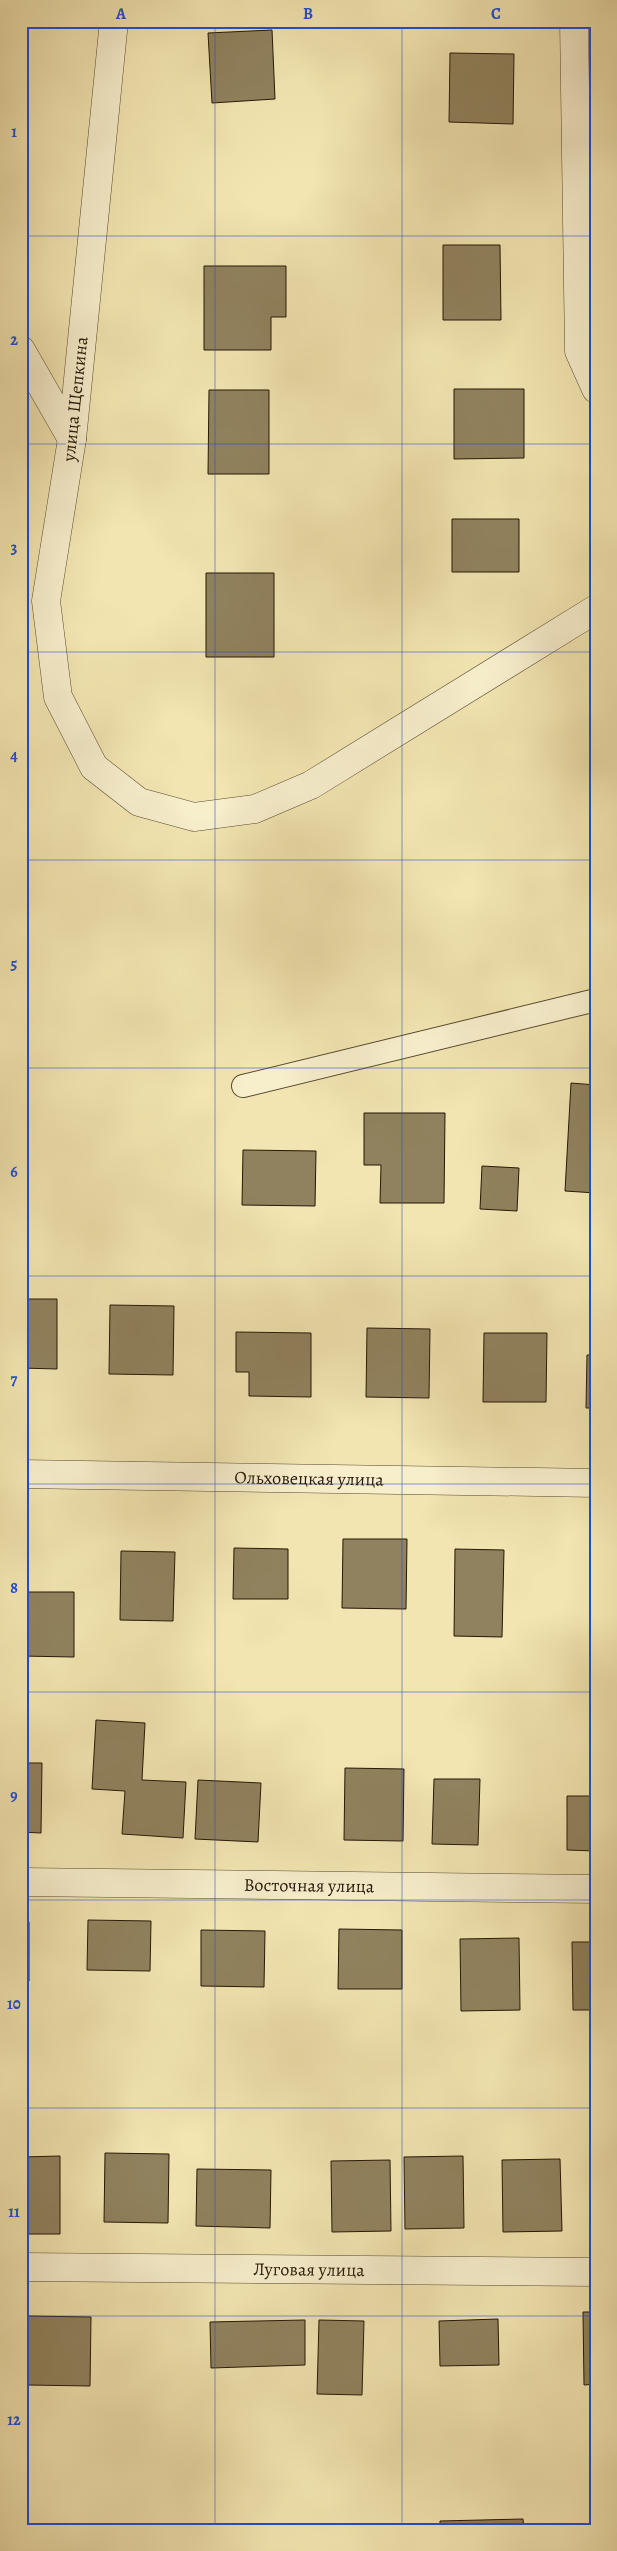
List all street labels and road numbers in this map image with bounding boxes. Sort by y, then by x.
street label: улица Щепкина [56,335,94,464]
street label: Ольховецкая улица [234,1465,384,1492]
street label: Восточная улица [244,1873,375,1898]
street label: Луговая улица [253,2257,365,2282]

